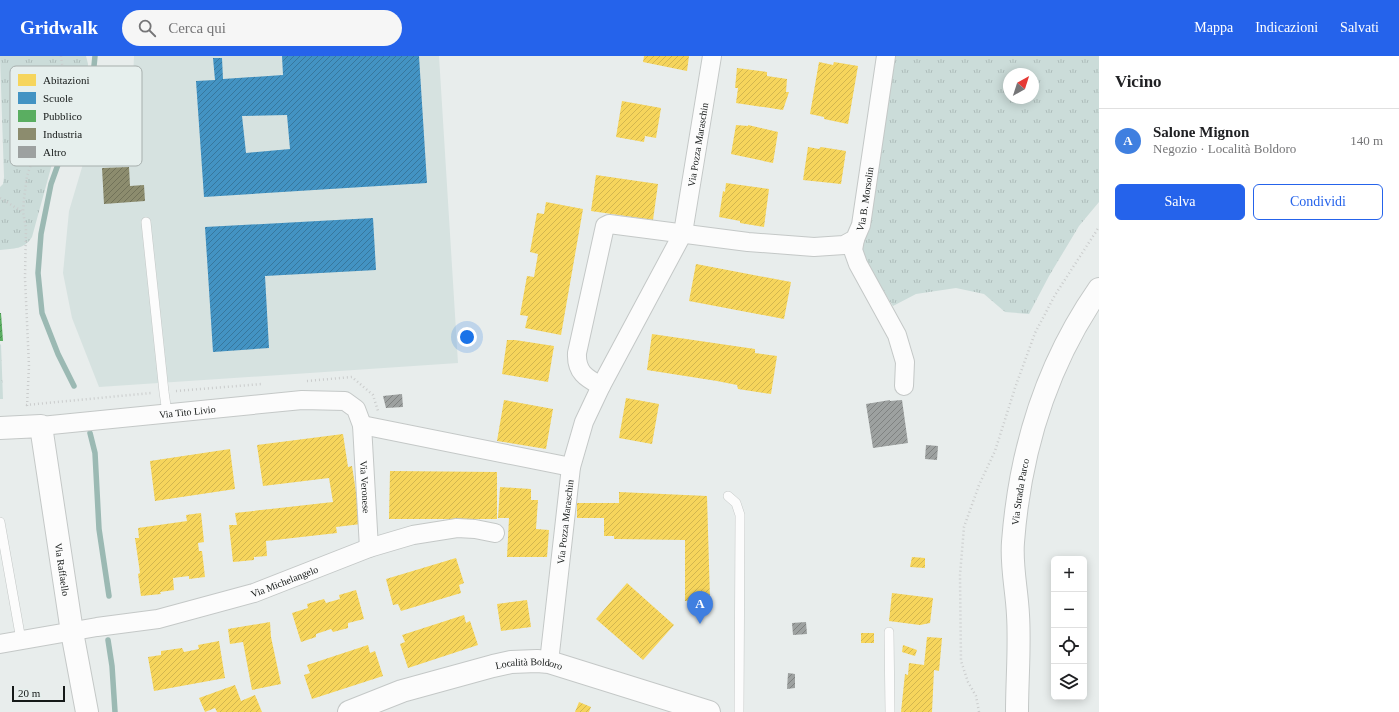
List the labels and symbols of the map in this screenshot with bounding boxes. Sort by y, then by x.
legend [10,66,142,166]
north arrow [1003,68,1039,104]
text: Abitazioni [43,74,89,86]
text: Scuole [43,92,73,104]
street label: Via Pozza Maraschin [686,102,710,188]
text: Pubblico [43,110,83,122]
text: Industria [43,128,82,140]
text: Altro [43,146,67,158]
street label: Via B. Morsolin [854,166,876,233]
your location [457,327,477,347]
street label: Via Tito Livio [159,404,216,420]
street label: Via Strada Parco [1010,458,1031,526]
street label: Via Veronese [358,460,372,514]
street label: Via Pozza Maraschin [555,479,576,565]
street label: Via Raffaello [53,542,71,597]
street label: Via Michelangelo [249,563,320,600]
pin: A [687,591,713,624]
street label: Località Boldoro [494,656,564,672]
scale bar [12,684,65,703]

